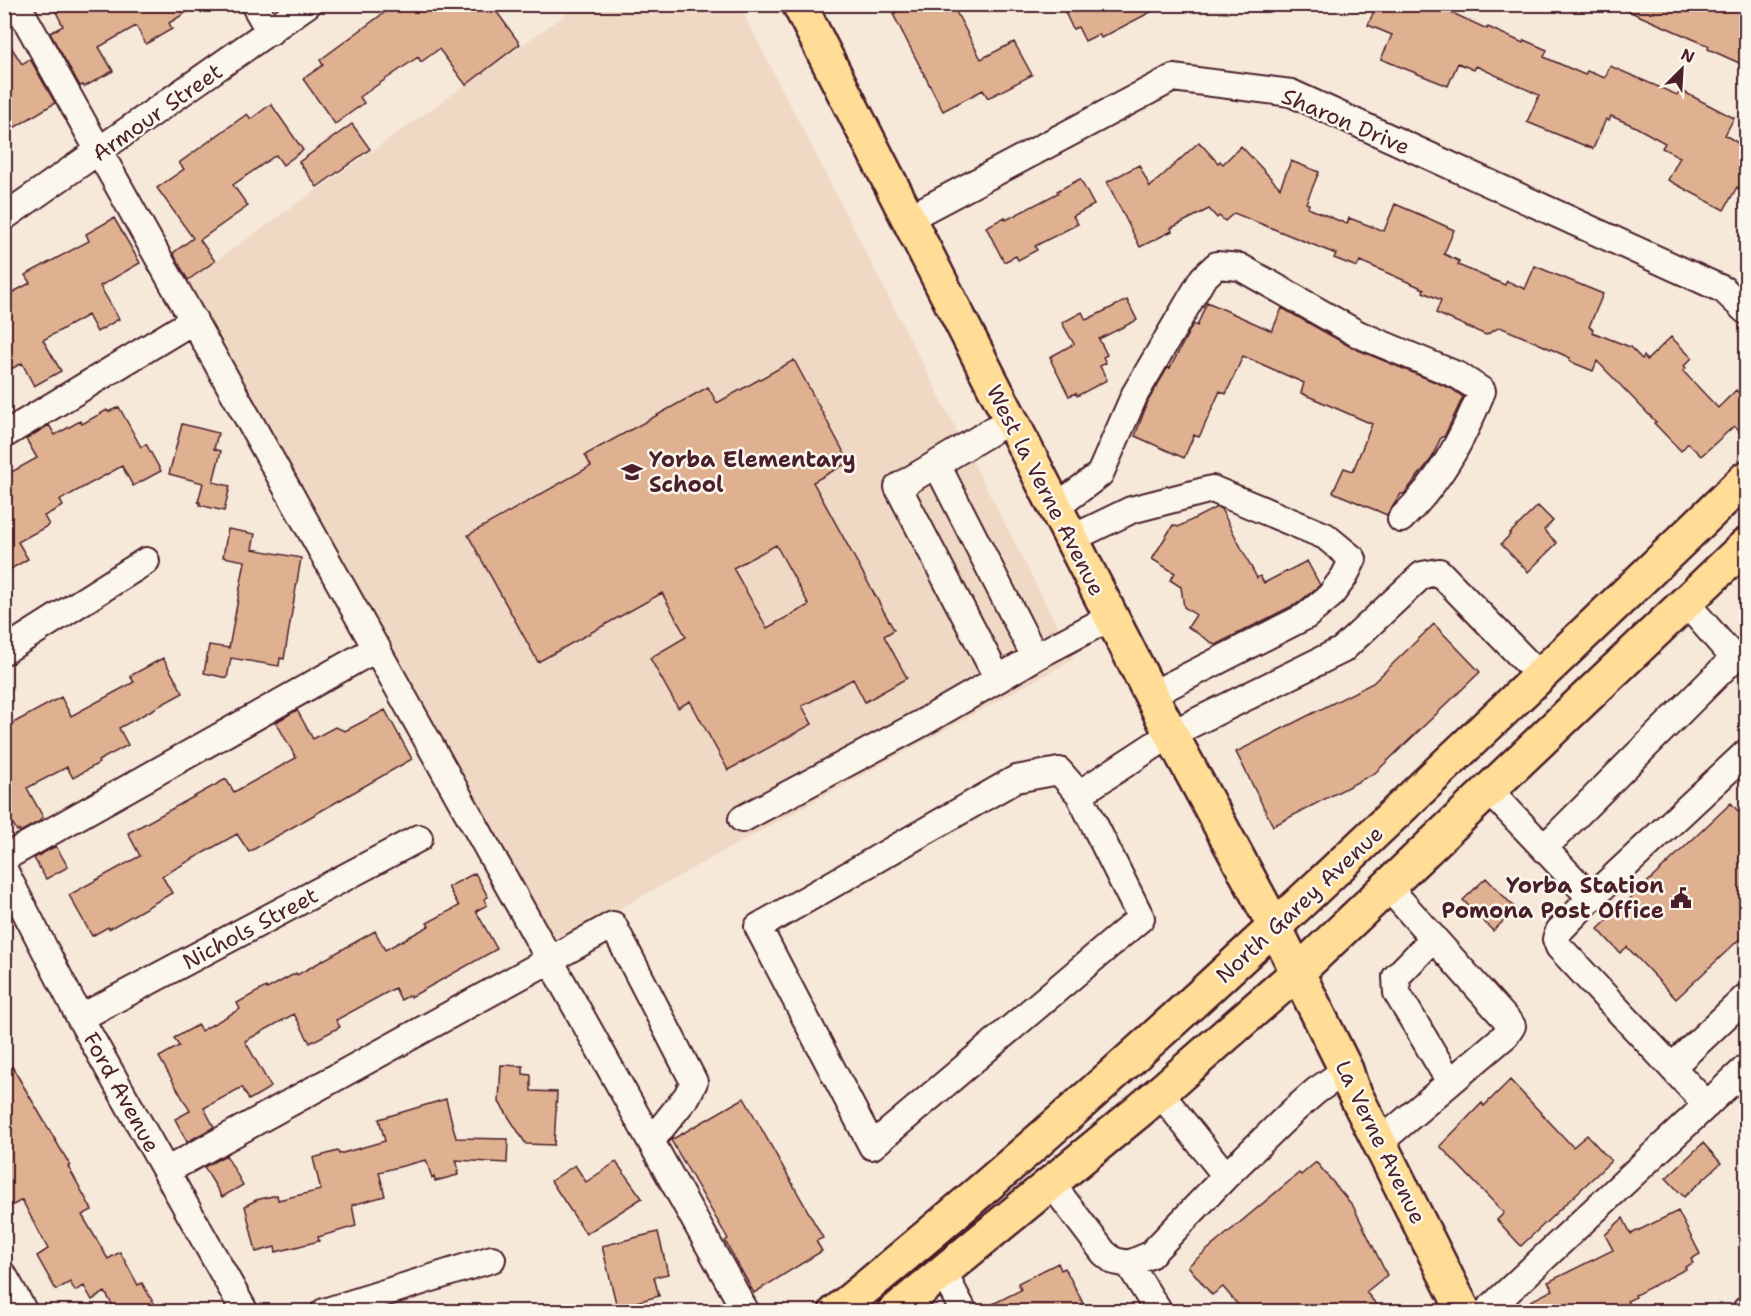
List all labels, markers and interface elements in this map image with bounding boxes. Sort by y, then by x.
north arrow [1652,39,1712,99]
text: N [1678,44,1698,68]
street label: Armour Street [86,57,228,168]
street label: Sharon Drive [1277,81,1414,161]
street label: West la Verne Avenue [980,380,1111,601]
place label: Yorba Elementary School [649,445,856,499]
school or university icon: Yorba Elementary School [620,460,644,484]
street label: North Garey Avenue [1209,819,1389,990]
place label: Yorba Station Pomona Post Office [1442,871,1664,925]
street label: Nichols Street [177,881,323,976]
public building icon: Yorba Station Pomona Post Office [1669,886,1693,910]
street label: Ford Avenue [77,1027,166,1157]
street label: La Verne Avenue [1328,1056,1433,1229]

